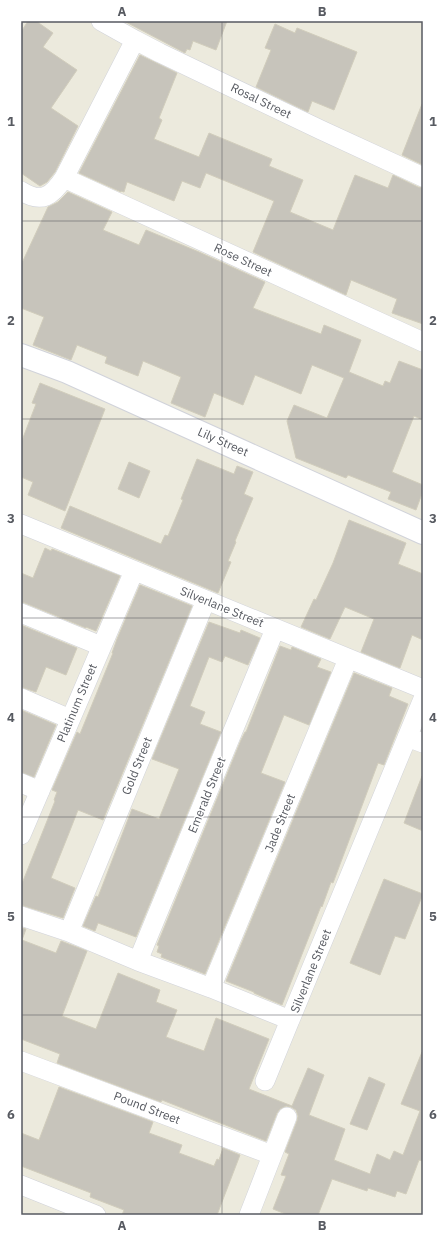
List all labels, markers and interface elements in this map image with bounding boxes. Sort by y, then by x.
text: A [118,3,127,20]
text: B [318,3,327,20]
street label: Rosal Street [228,79,294,122]
text: 1 [7,113,15,130]
text: 1 [429,113,437,130]
street label: Rose Street [212,240,275,280]
text: 2 [7,312,15,329]
text: 2 [429,312,437,329]
street label: Lily Street [196,424,251,459]
text: 3 [7,510,15,527]
text: 3 [429,510,437,527]
street label: Silverlane Street [178,583,266,630]
street label: Platinum Street [53,661,100,744]
text: 4 [7,709,15,726]
text: 4 [429,709,437,726]
street label: Gold Street [118,735,155,797]
street label: Emerald Street [184,755,229,835]
street label: Jade Street [261,791,298,854]
text: 5 [7,908,15,925]
text: 5 [429,908,437,925]
street label: Silverlane Street [287,927,334,1015]
street label: Pound Street [112,1088,183,1127]
text: 6 [7,1106,15,1123]
text: 6 [429,1106,437,1123]
text: A [118,1217,127,1234]
text: B [318,1217,327,1234]

